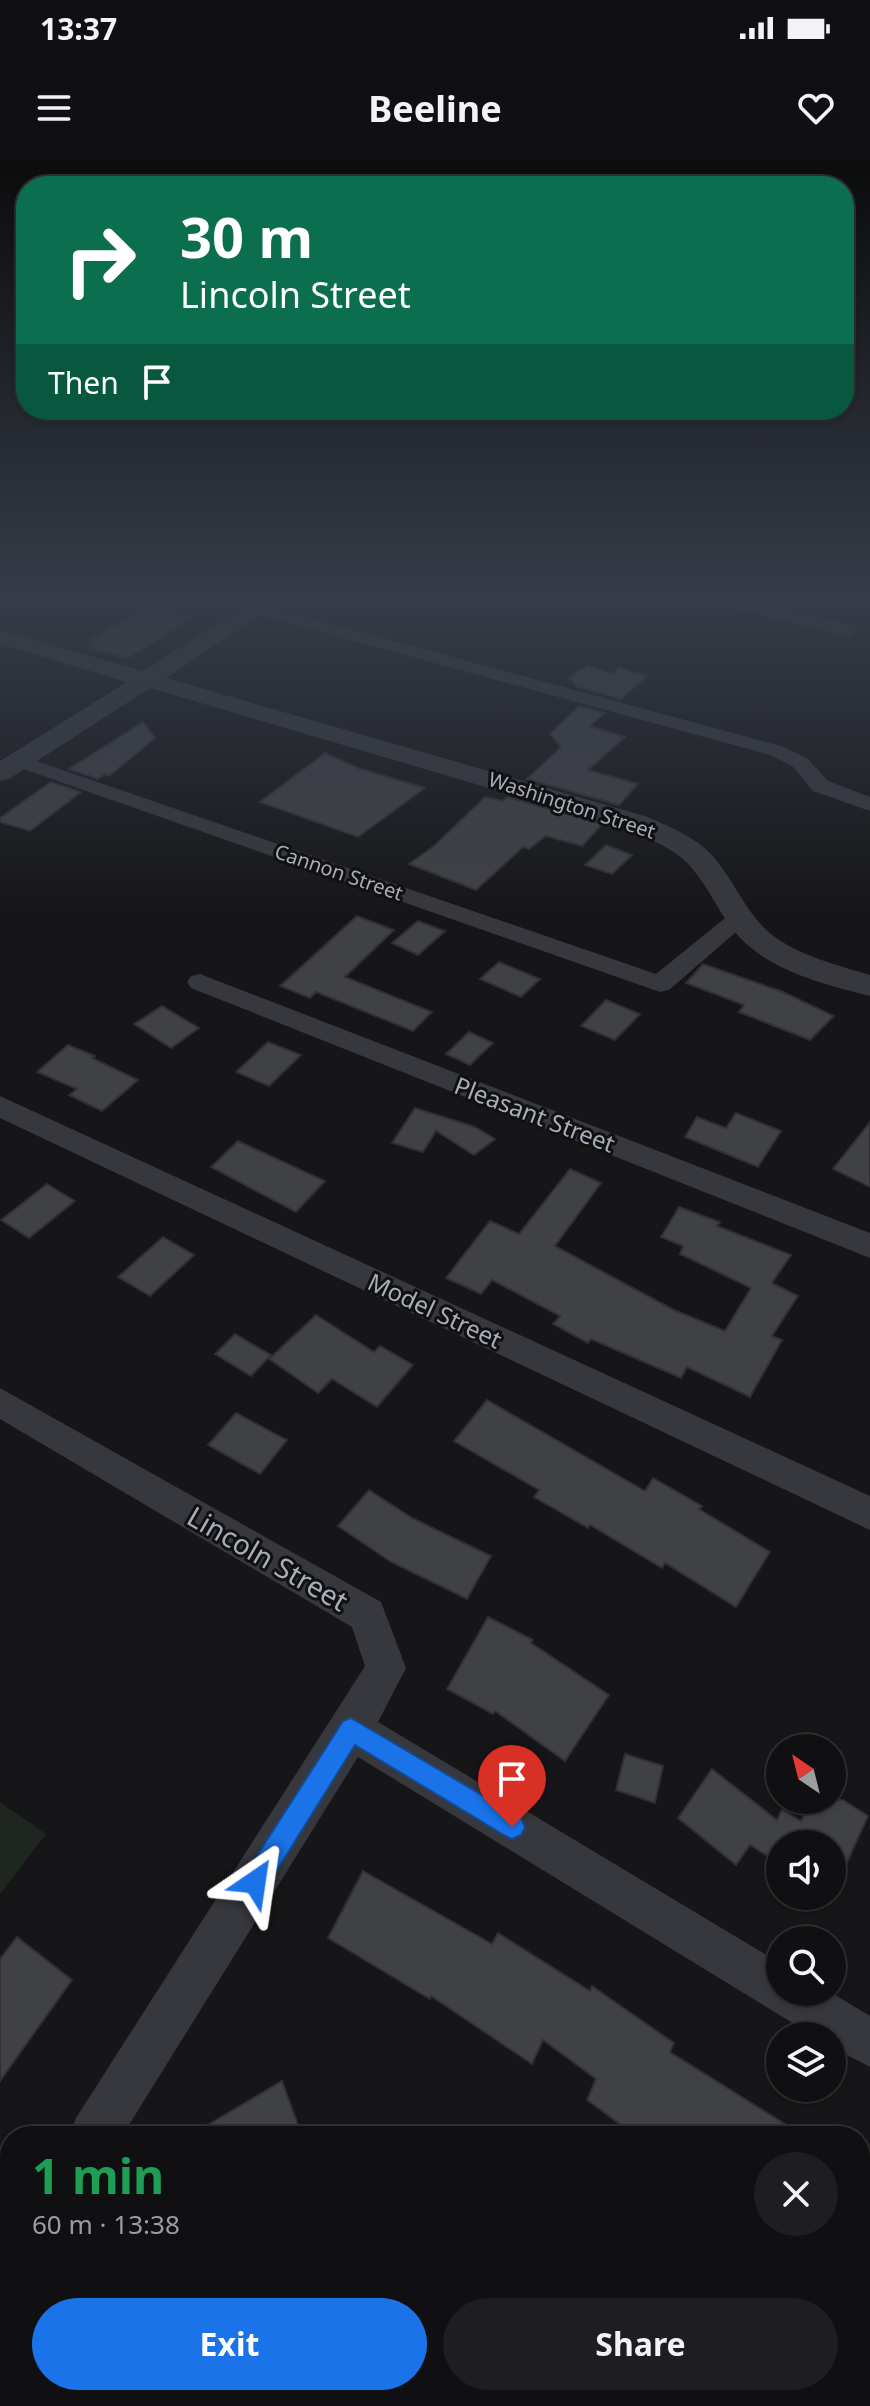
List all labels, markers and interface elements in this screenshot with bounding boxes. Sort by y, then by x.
text: 13:37 [40,8,117,49]
text: Beeline [368,84,502,133]
icon: menu [32,86,76,130]
icon: heart [794,86,838,130]
text: 30 m [180,198,313,274]
icon: right [48,208,152,312]
text: Lincoln Street [180,270,411,319]
icon: arrive [135,360,179,404]
text: Then [48,362,119,403]
street label: Washington Street [485,765,659,845]
street label: Cannon Street [271,837,407,907]
street label: Pleasant Street [450,1068,620,1160]
street label: Model Street [363,1265,508,1356]
street label: Lincoln Street [181,1497,355,1619]
north arrow [766,1734,846,1814]
map controls [766,1734,846,2102]
pin [478,1745,546,1827]
icon: arrive [490,1757,534,1801]
button: sound [766,1830,846,1910]
position arrow [213,1840,297,1924]
button: search [766,1926,846,2006]
button: layers [766,2022,846,2102]
text: 1 min [32,2143,164,2208]
button: close [754,2152,838,2236]
text: 60 m · 13:38 [32,2206,180,2242]
button: Exit [32,2298,427,2390]
button: Share [443,2298,838,2390]

